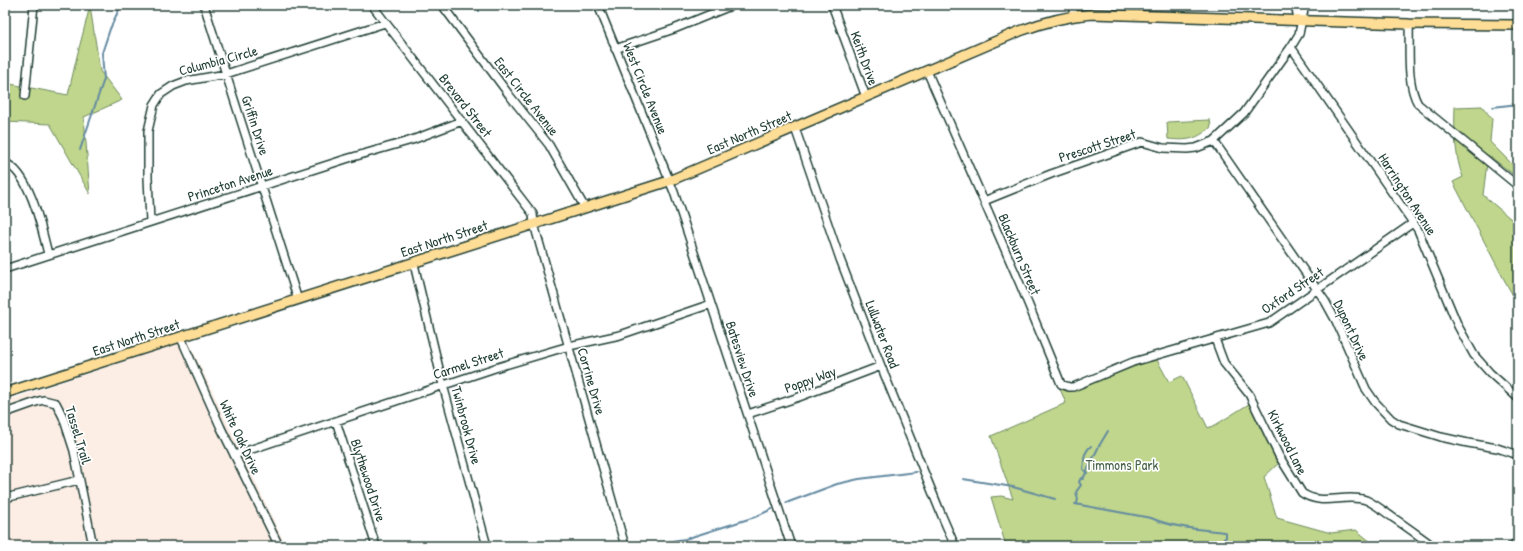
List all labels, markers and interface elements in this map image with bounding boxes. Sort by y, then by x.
street label: Keith Drive [846,28,884,88]
street label: West Circle Avenue [619,39,673,137]
street label: Columbia Circle [177,40,260,80]
street label: East Circle Avenue [490,53,564,140]
street label: Brevard Street [435,69,497,141]
street label: Griffin Drive [237,93,275,158]
street label: East North Street [704,106,794,158]
street label: Prescott Street [1056,124,1138,166]
street label: Harrington Avenue [1374,149,1442,240]
street label: Princeton Avenue [185,160,275,206]
street label: Blackburn Street [994,210,1046,298]
street label: East North Street [398,215,490,261]
street label: Oxford Street [1257,262,1327,318]
street label: Dupont Drive [1329,297,1374,364]
street label: Lullwater Road [861,298,905,371]
street label: East North Street [90,314,182,360]
street label: Batesview Drive [722,319,764,400]
street label: Carmel Street [430,343,506,383]
street label: Corrine Drive [573,345,611,417]
street label: Poppy Way [782,361,839,398]
street label: Twinbrook Drive [447,384,487,467]
street label: White Oak Drive [216,397,267,478]
street label: Tassel Trail [61,404,97,467]
street label: Kirkwood Lane [1263,406,1313,478]
street label: Blythewood Drive [346,436,391,524]
park label: Timmons Park [1086,455,1159,474]

